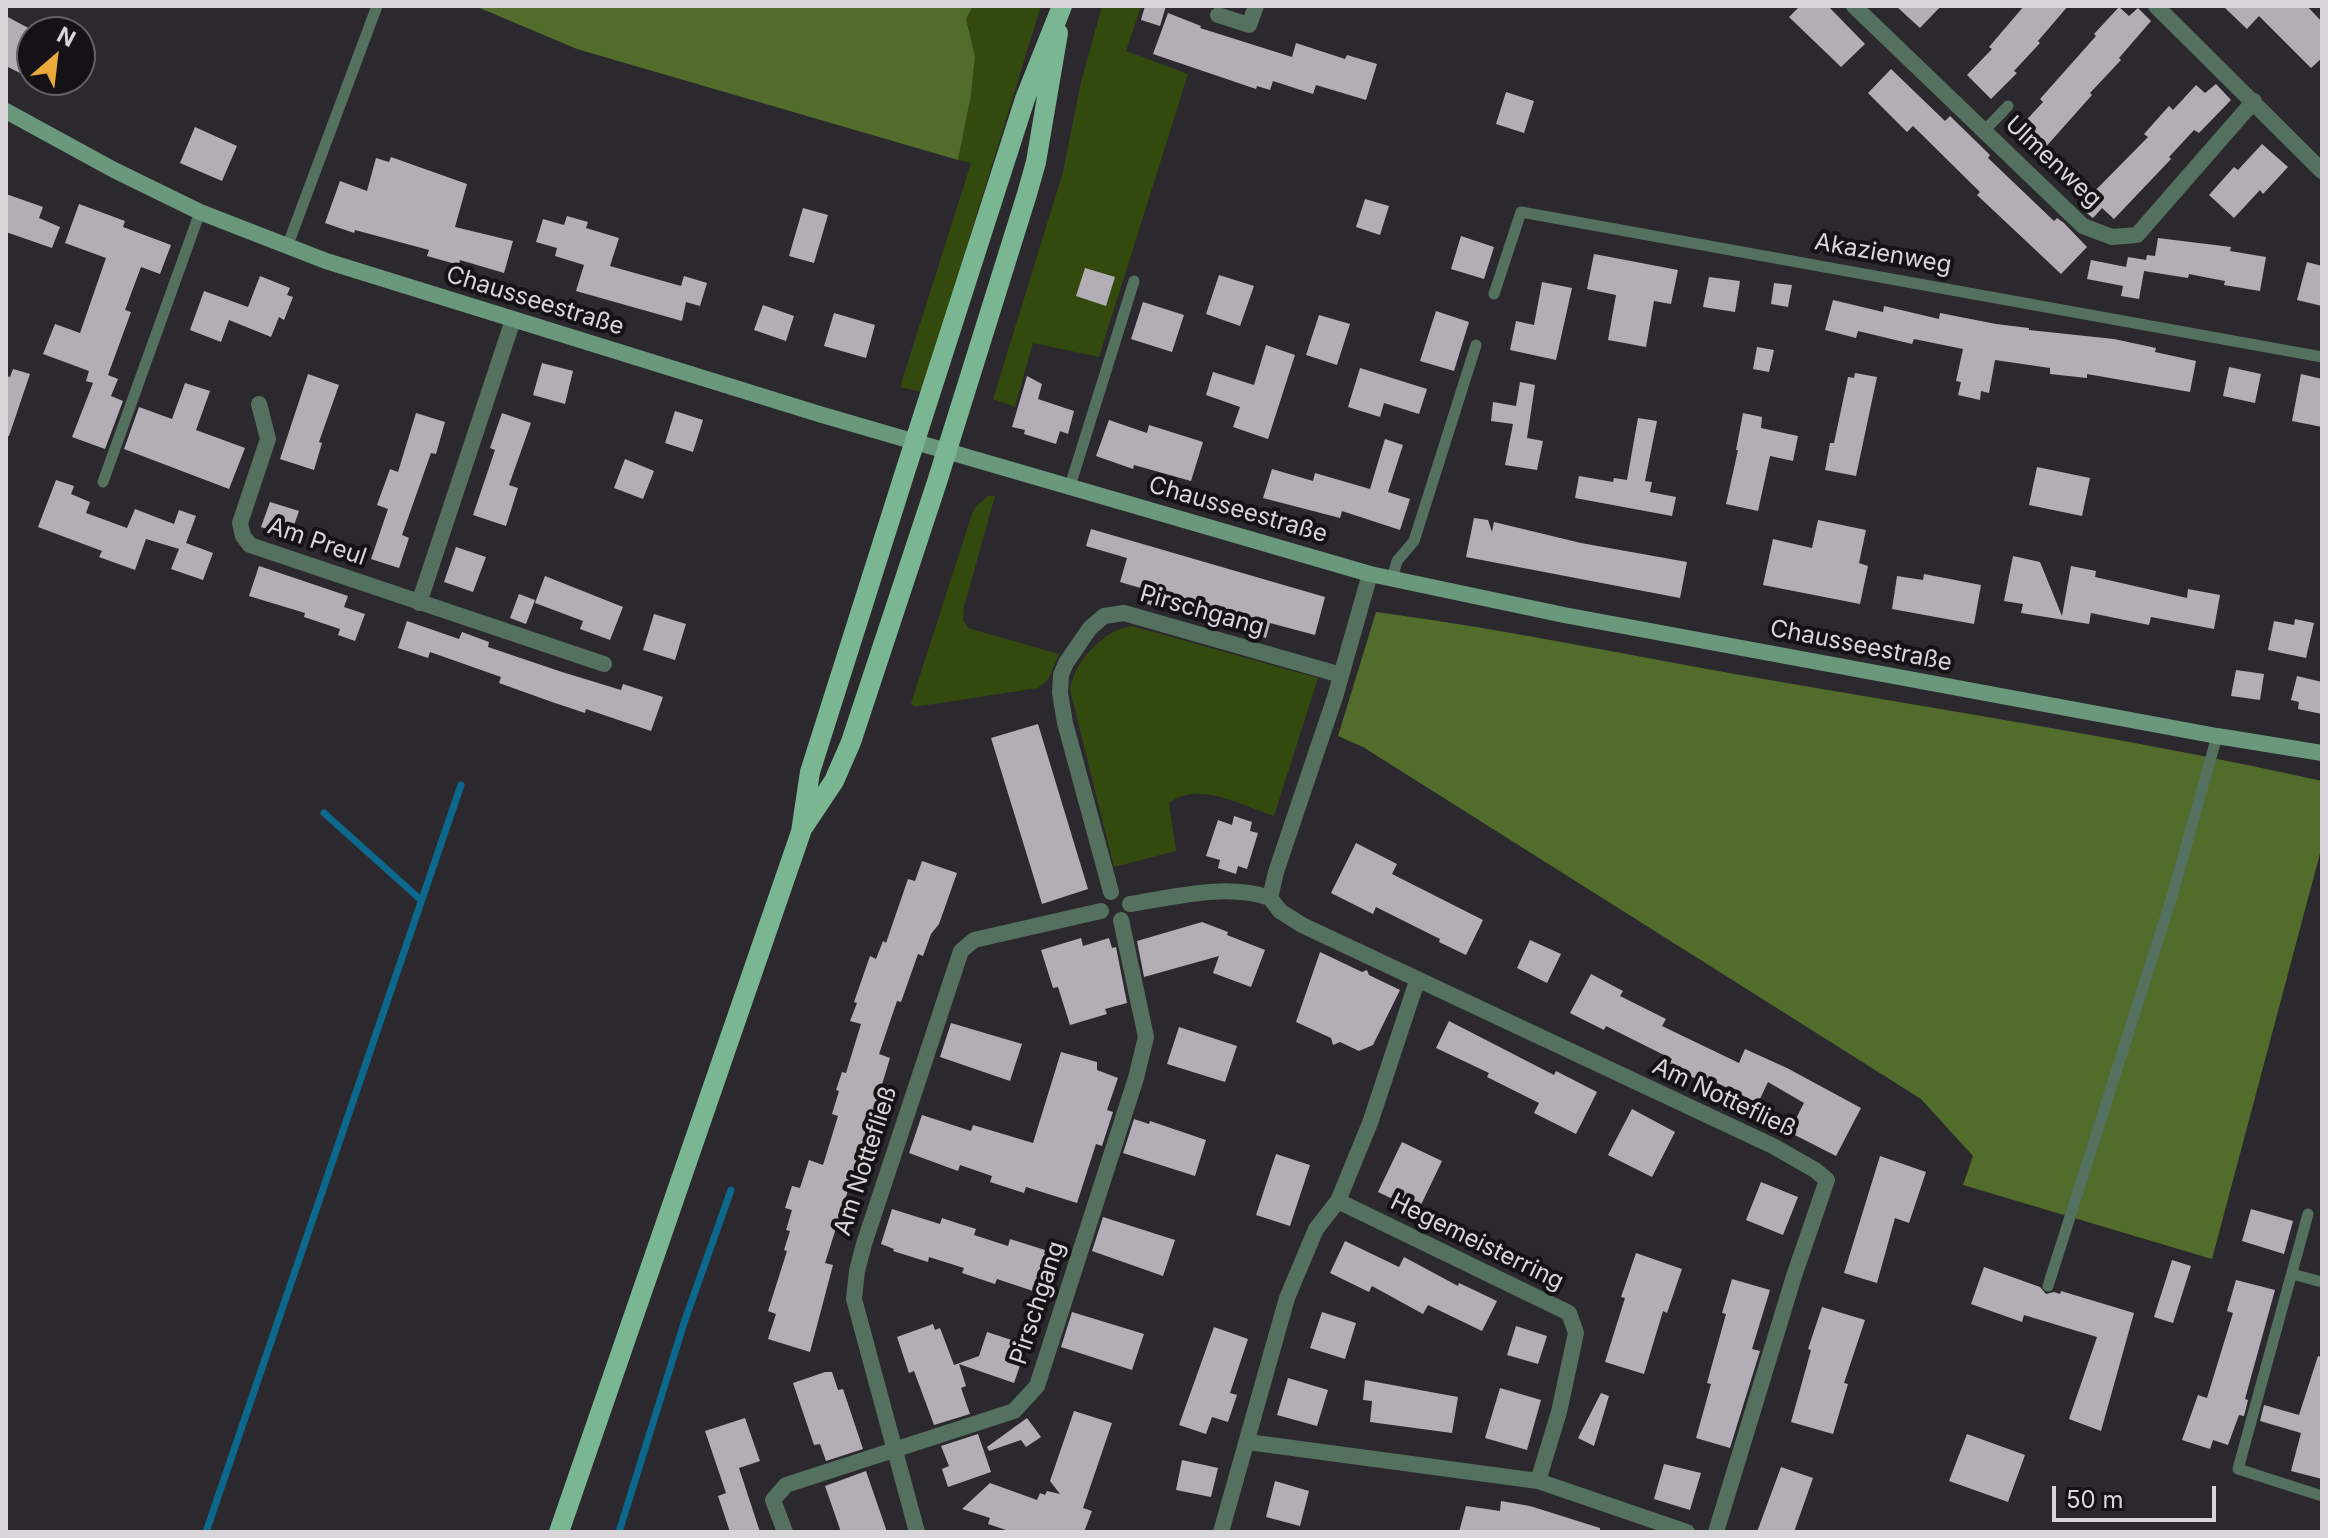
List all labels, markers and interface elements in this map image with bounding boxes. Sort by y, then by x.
north arrow [16,16,96,96]
text: N [53,21,80,52]
street label: Ulmenweg [1999,110,2107,214]
street label: Akazienweg [1812,228,1954,280]
street label: Chausseestraße [443,260,627,342]
street label: Chausseestraße [1145,471,1331,549]
street label: Am Preul [264,512,370,572]
street label: Pirschgang [1137,580,1267,642]
street label: Chausseestraße [1768,614,1954,678]
street label: Am Nottefließ [1648,1052,1800,1144]
street label: Am Nottefließ [828,1083,904,1239]
street label: Hegemeisterring [1386,1188,1568,1296]
street label: Pirschgang [1005,1238,1071,1368]
scale bar [2056,1470,2220,1520]
text: 50 m [2066,1485,2124,1514]

